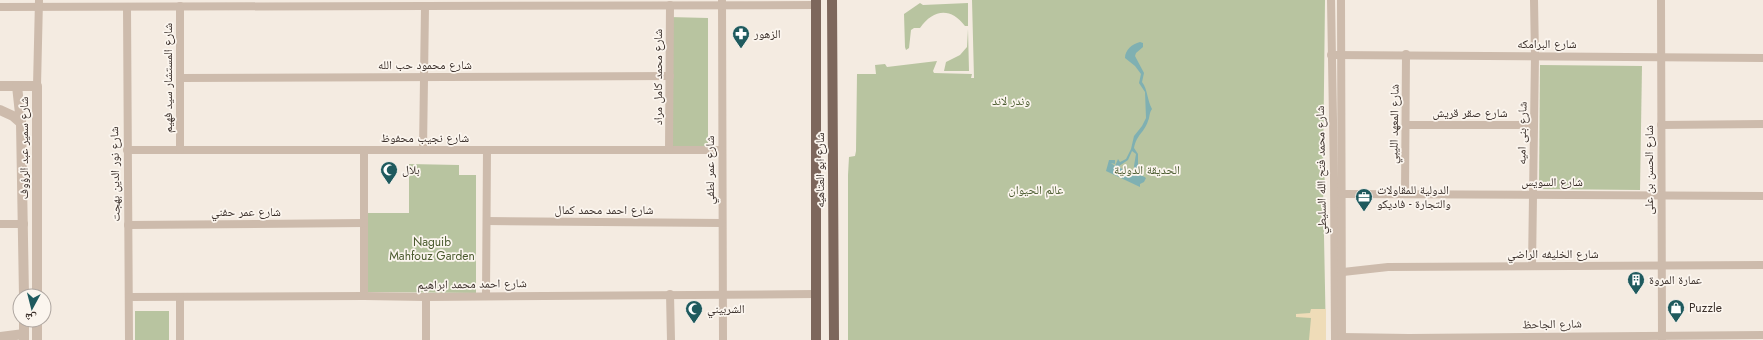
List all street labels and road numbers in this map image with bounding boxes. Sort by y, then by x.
street label: شارع المستشار سيد فهيم [159,23,177,133]
street label: شارع محمد كامل مراد [649,29,667,125]
street label: شارع البرامكه [1517,35,1577,53]
street label: شارع محمود حب الله [378,56,472,74]
street label: شارع المعهد الليبي [1384,84,1405,164]
street label: شارع سمير عبد الرؤوف [15,97,33,199]
street label: شارع بنى اميه [1512,101,1532,165]
street label: شارع صقر قريش [1432,104,1508,122]
street label: شارع محمد فتح الله السليطي [1311,105,1332,235]
street label: شارع الحسن بن على [1640,125,1658,215]
street label: شارع نور الدين بهجت [105,126,125,222]
street label: شارع نجيب محفوظ [381,129,469,147]
street label: شارع ابو العتاهيه [811,132,829,208]
street label: شارع عمر لطفي [701,135,720,204]
street label: شارع السويس [1521,173,1583,191]
street label: شارع احمد محمد كمال [555,201,654,219]
street label: شارع عمر حفني [211,203,281,222]
street label: شارع الخليفه الراضي [1507,245,1599,264]
street label: شارع احمد محمد ابراهيم [417,274,527,294]
street label: شارع الجاحظ [1522,314,1582,334]

